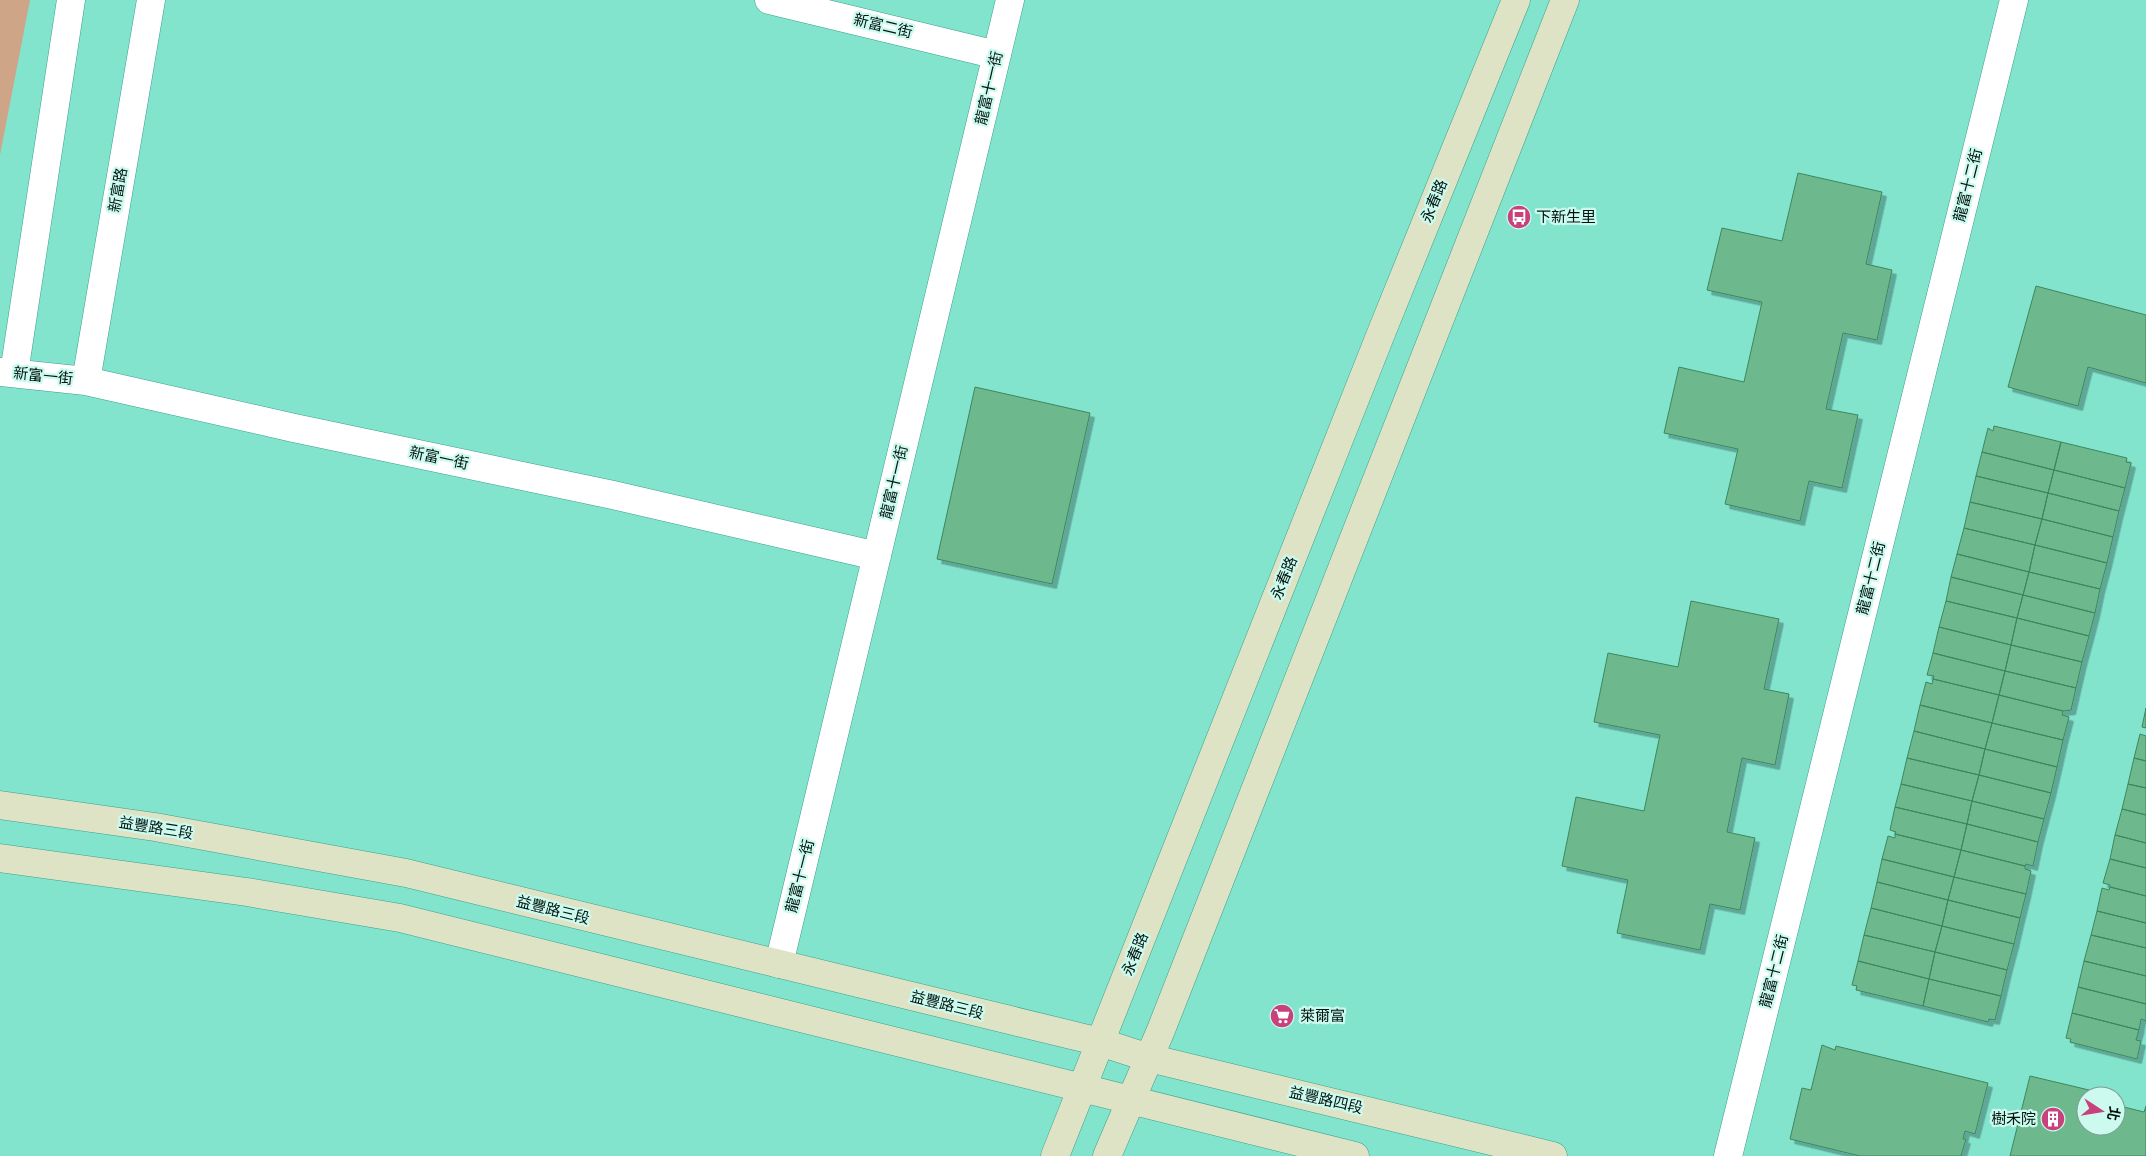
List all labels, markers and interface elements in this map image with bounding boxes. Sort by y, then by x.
street label: 新富二街 [852,10,914,42]
street label: 龍富十一街 [971,49,1006,127]
street label: 龍富十二街 [1949,146,1986,224]
street label: 新富路 [104,166,131,214]
street label: 永春路 [1416,176,1451,225]
bus stop icon: 下新生里 [1506,204,1532,230]
place label: 下新生里 [1536,207,1596,226]
street label: 新富一街 [12,363,74,388]
street label: 新富一街 [408,442,470,473]
street label: 龍富十一街 [876,443,911,521]
street label: 龍富十二街 [1852,539,1889,617]
street label: 永春路 [1266,553,1301,602]
street label: 益豐路三段 [118,812,195,843]
street label: 龍富十一街 [781,837,818,915]
street label: 益豐路三段 [514,891,592,928]
street label: 永春路 [1117,929,1152,978]
street label: 龍富十二街 [1755,932,1792,1010]
street label: 益豐路三段 [908,986,986,1023]
supermarket icon: 萊爾富 [1269,1003,1295,1029]
place label: 萊爾富 [1300,1006,1345,1025]
street label: 益豐路四段 [1287,1082,1365,1117]
north arrow [2076,1086,2126,1136]
text: 北 [2104,1105,2124,1122]
building icon: 樹禾院 [2040,1106,2066,1132]
place label: 樹禾院 [1991,1109,2036,1128]

